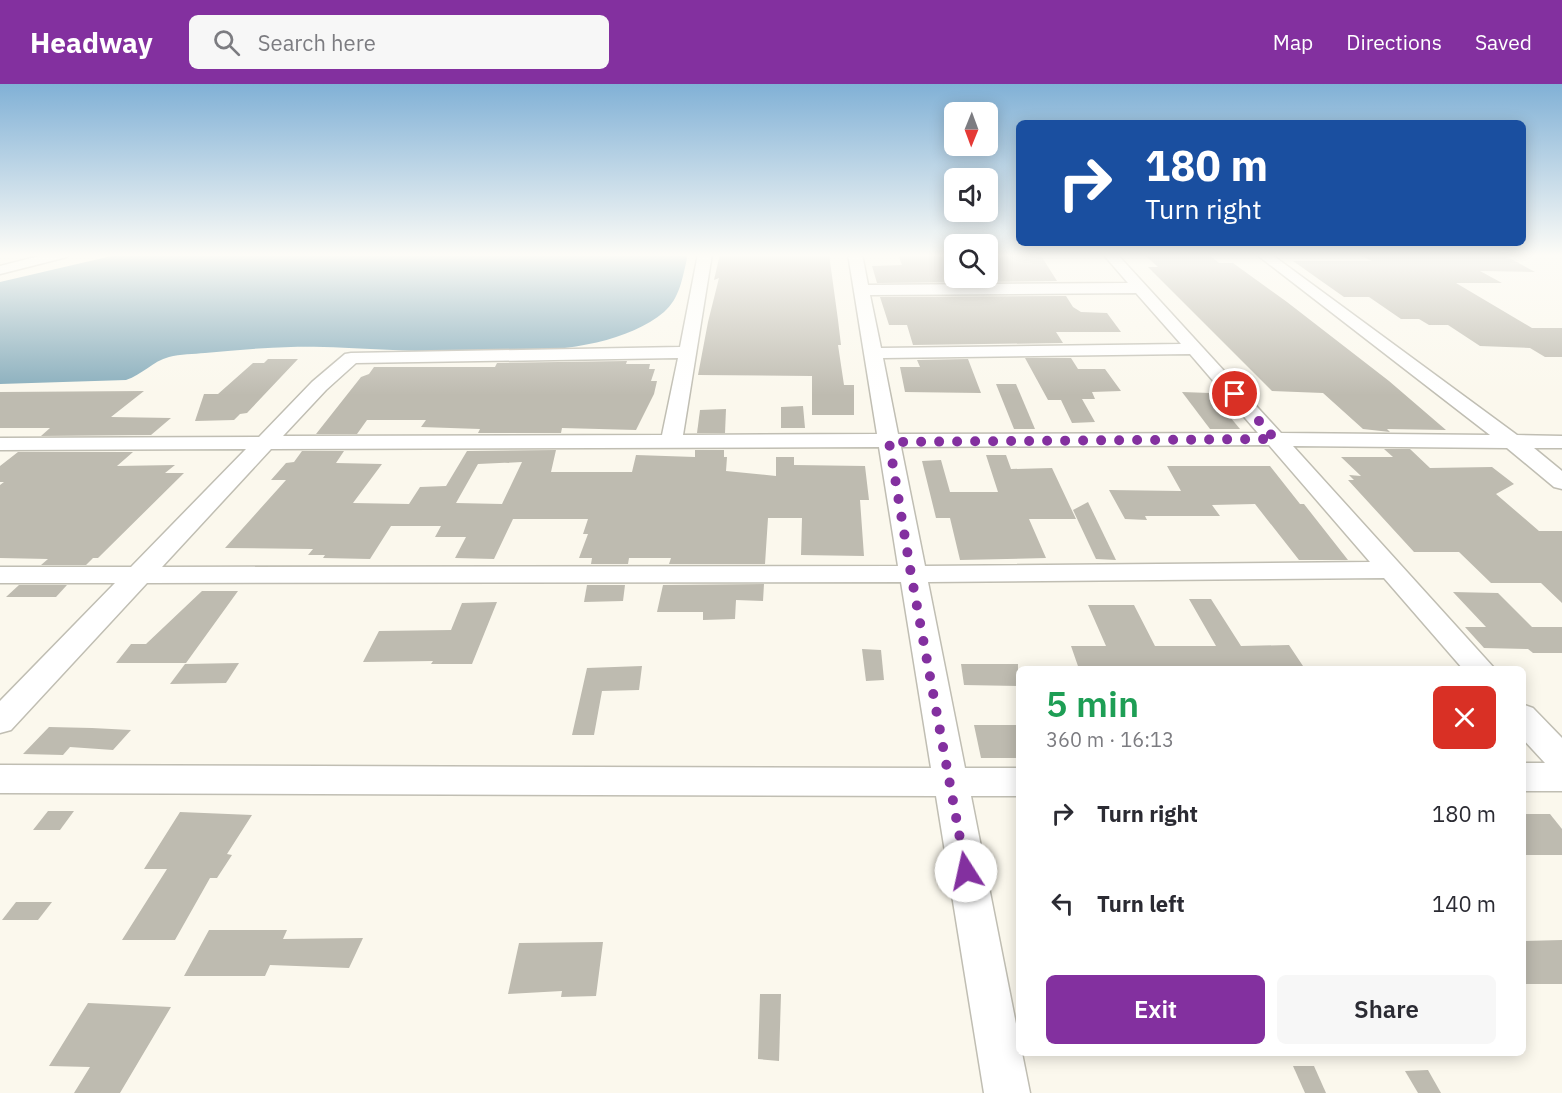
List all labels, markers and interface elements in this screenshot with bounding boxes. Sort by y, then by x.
search box [189,15,609,69]
text: Headway [30,24,153,61]
icon: search [210,26,243,59]
text: Search here [258,28,376,57]
text: Map [1273,28,1313,56]
text: Directions [1346,28,1442,56]
text: Saved [1475,28,1532,56]
north arrow [944,102,998,156]
map controls [944,102,998,288]
text: 180 m [1145,138,1268,193]
icon: right [1046,144,1124,222]
button: sound [944,168,998,222]
text: Turn right [1145,191,1262,226]
button: search [944,234,998,288]
pin [1209,368,1260,419]
icon: arrive [1218,377,1251,410]
text: 5 min [1046,680,1139,727]
button: close [1433,686,1496,749]
text: 360 m · 16:13 [1046,726,1174,753]
icon: right [1046,797,1079,830]
text: Turn right [1097,799,1198,828]
text: 180 m [1432,799,1496,828]
position arrow [934,839,998,903]
icon: left [1046,887,1079,920]
text: Turn left [1097,889,1185,918]
text: 140 m [1432,889,1496,918]
button: Exit [1046,975,1265,1044]
button: Share [1277,975,1496,1044]

